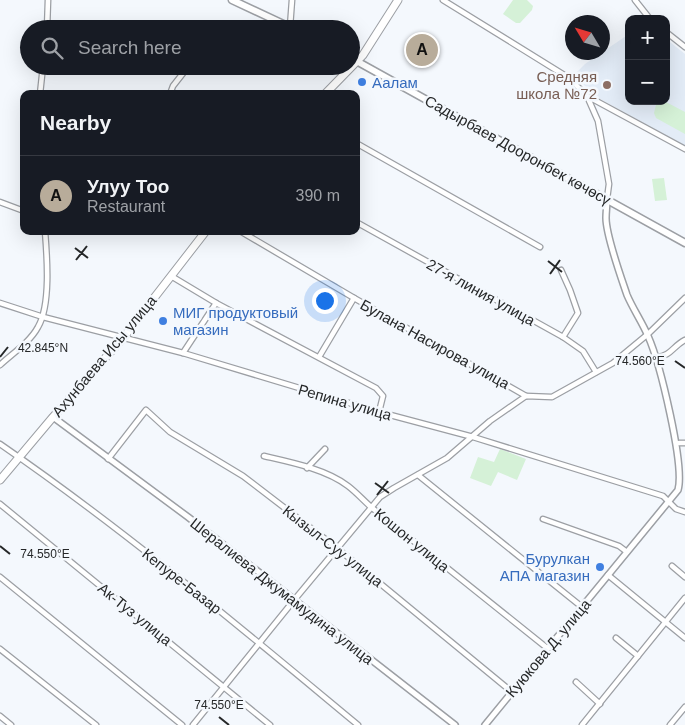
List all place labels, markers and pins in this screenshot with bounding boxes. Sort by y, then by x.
pin: A [406,31,438,69]
place label: Средняя школа №72 [516,68,597,102]
place label: Аалам [372,74,418,91]
marker: Аалам [356,76,368,88]
marker: Средняя школа №72 [601,79,613,91]
place label: МИГ продуктовый магазин [173,304,298,338]
marker: МИГ продуктовый магазин [157,315,169,327]
place label: Бурулкан АПА магазин [500,550,590,584]
marker: Бурулкан АПА магазин [594,561,606,573]

